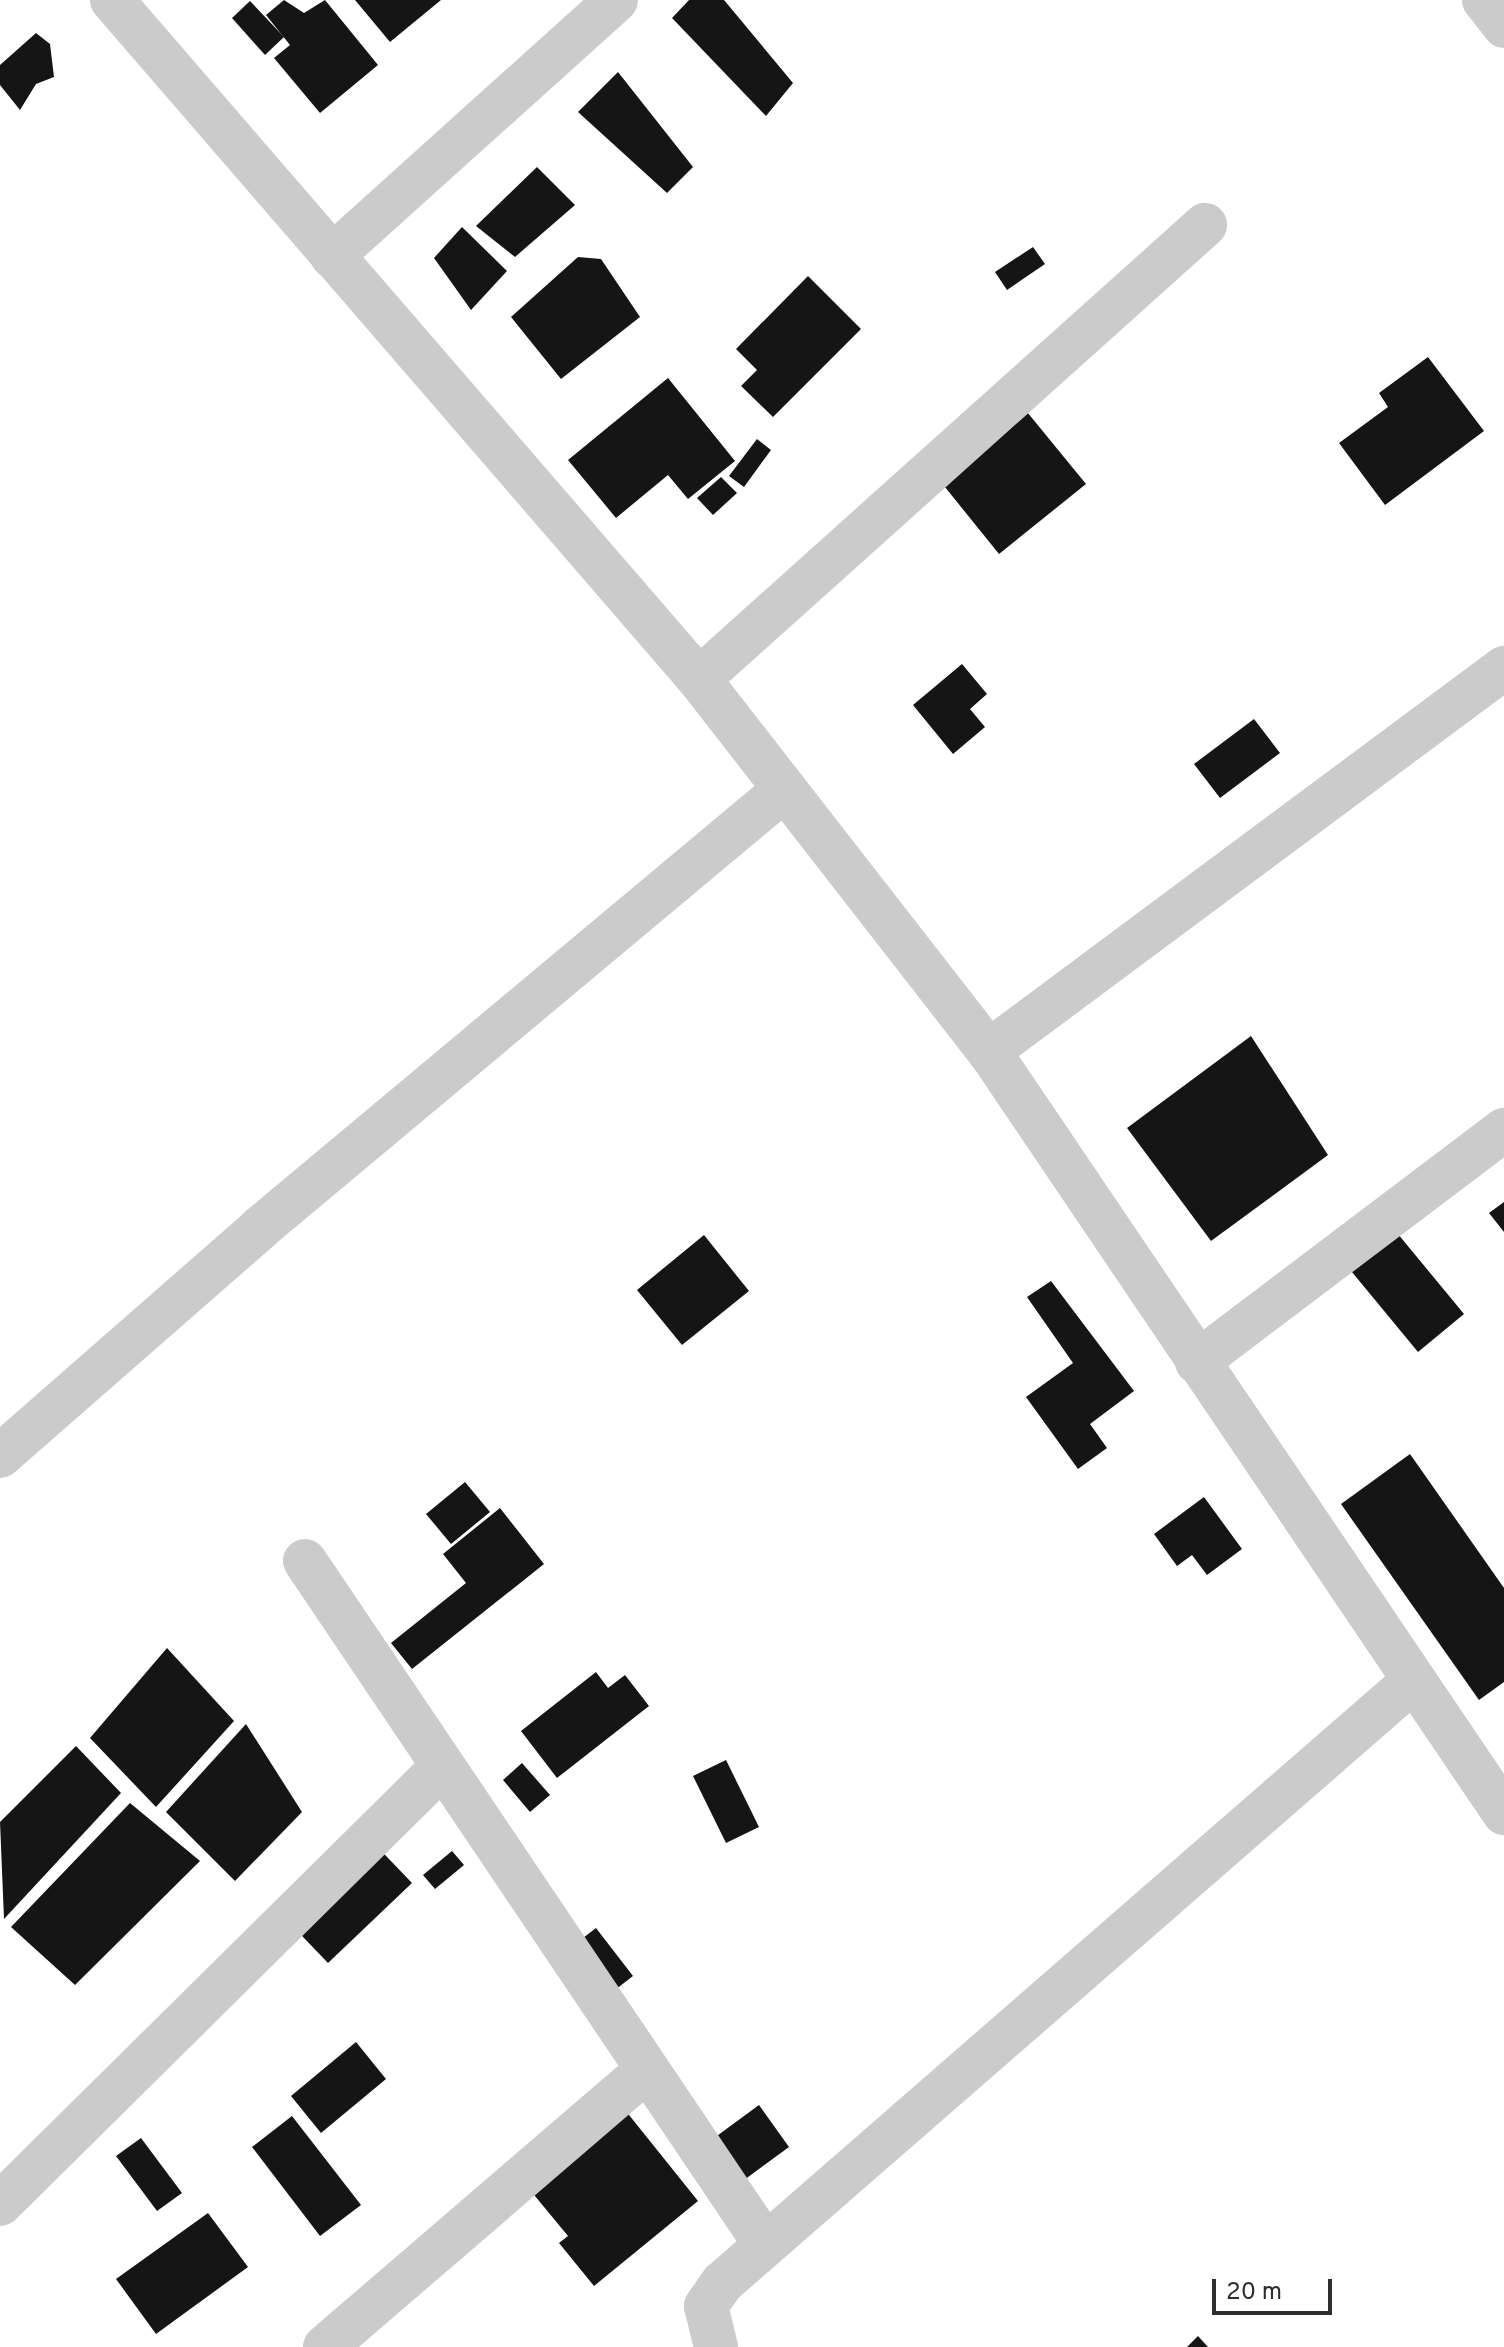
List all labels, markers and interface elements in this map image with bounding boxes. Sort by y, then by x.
scale bar [1216,2263,1336,2313]
text: 20 m [1226,2278,1282,2308]

